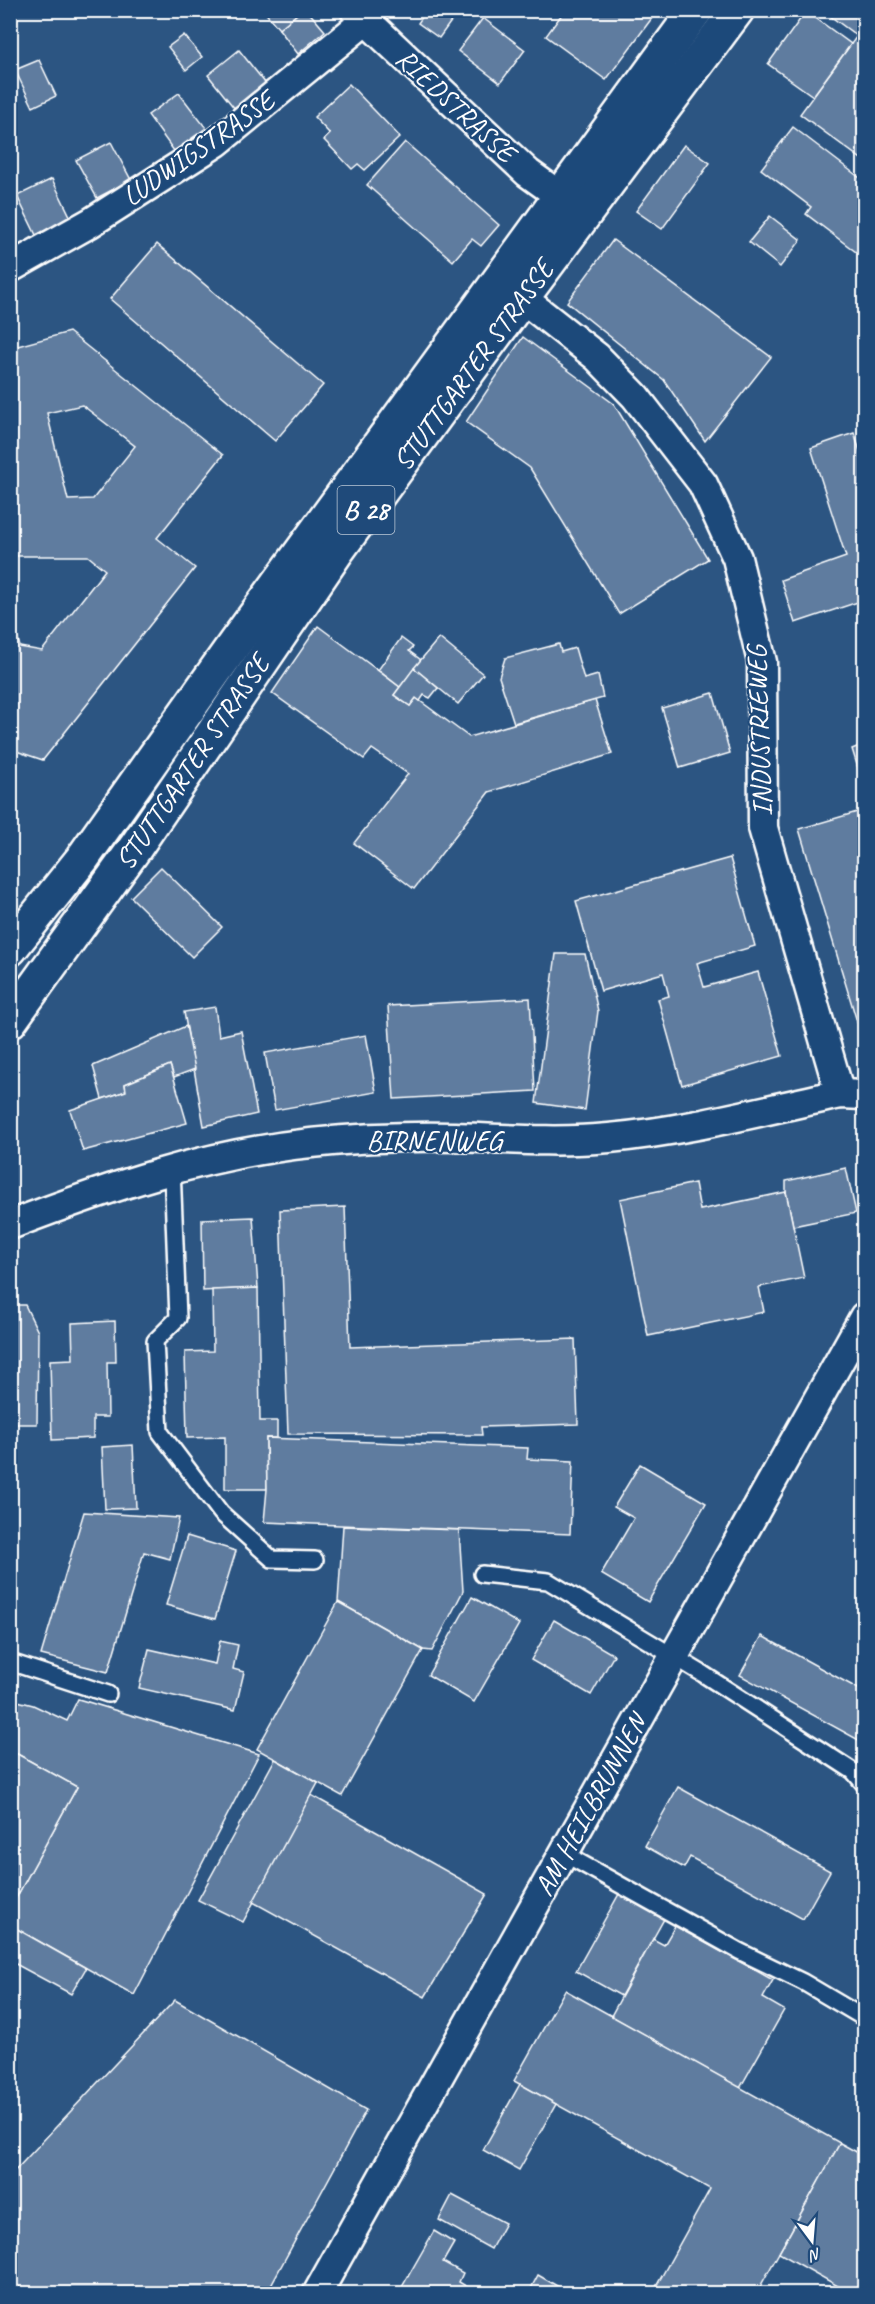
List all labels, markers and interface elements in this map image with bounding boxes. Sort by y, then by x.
street label: RIEDSTRASSE [389,41,526,172]
street label: LUDWIGSTRASSE [115,81,283,213]
street label: STUTTGARTER STRASSE [385,250,563,477]
road number: B 28 [338,486,394,534]
street label: INDUSTRIEWEG [738,642,779,817]
street label: STUTTGARTER STRASSE [107,645,279,876]
street label: BIRNENWEG [366,1123,506,1158]
street label: AM HEILBRUNNEN [526,1705,656,1902]
north arrow [782,2211,842,2271]
text: N [805,2243,823,2266]

